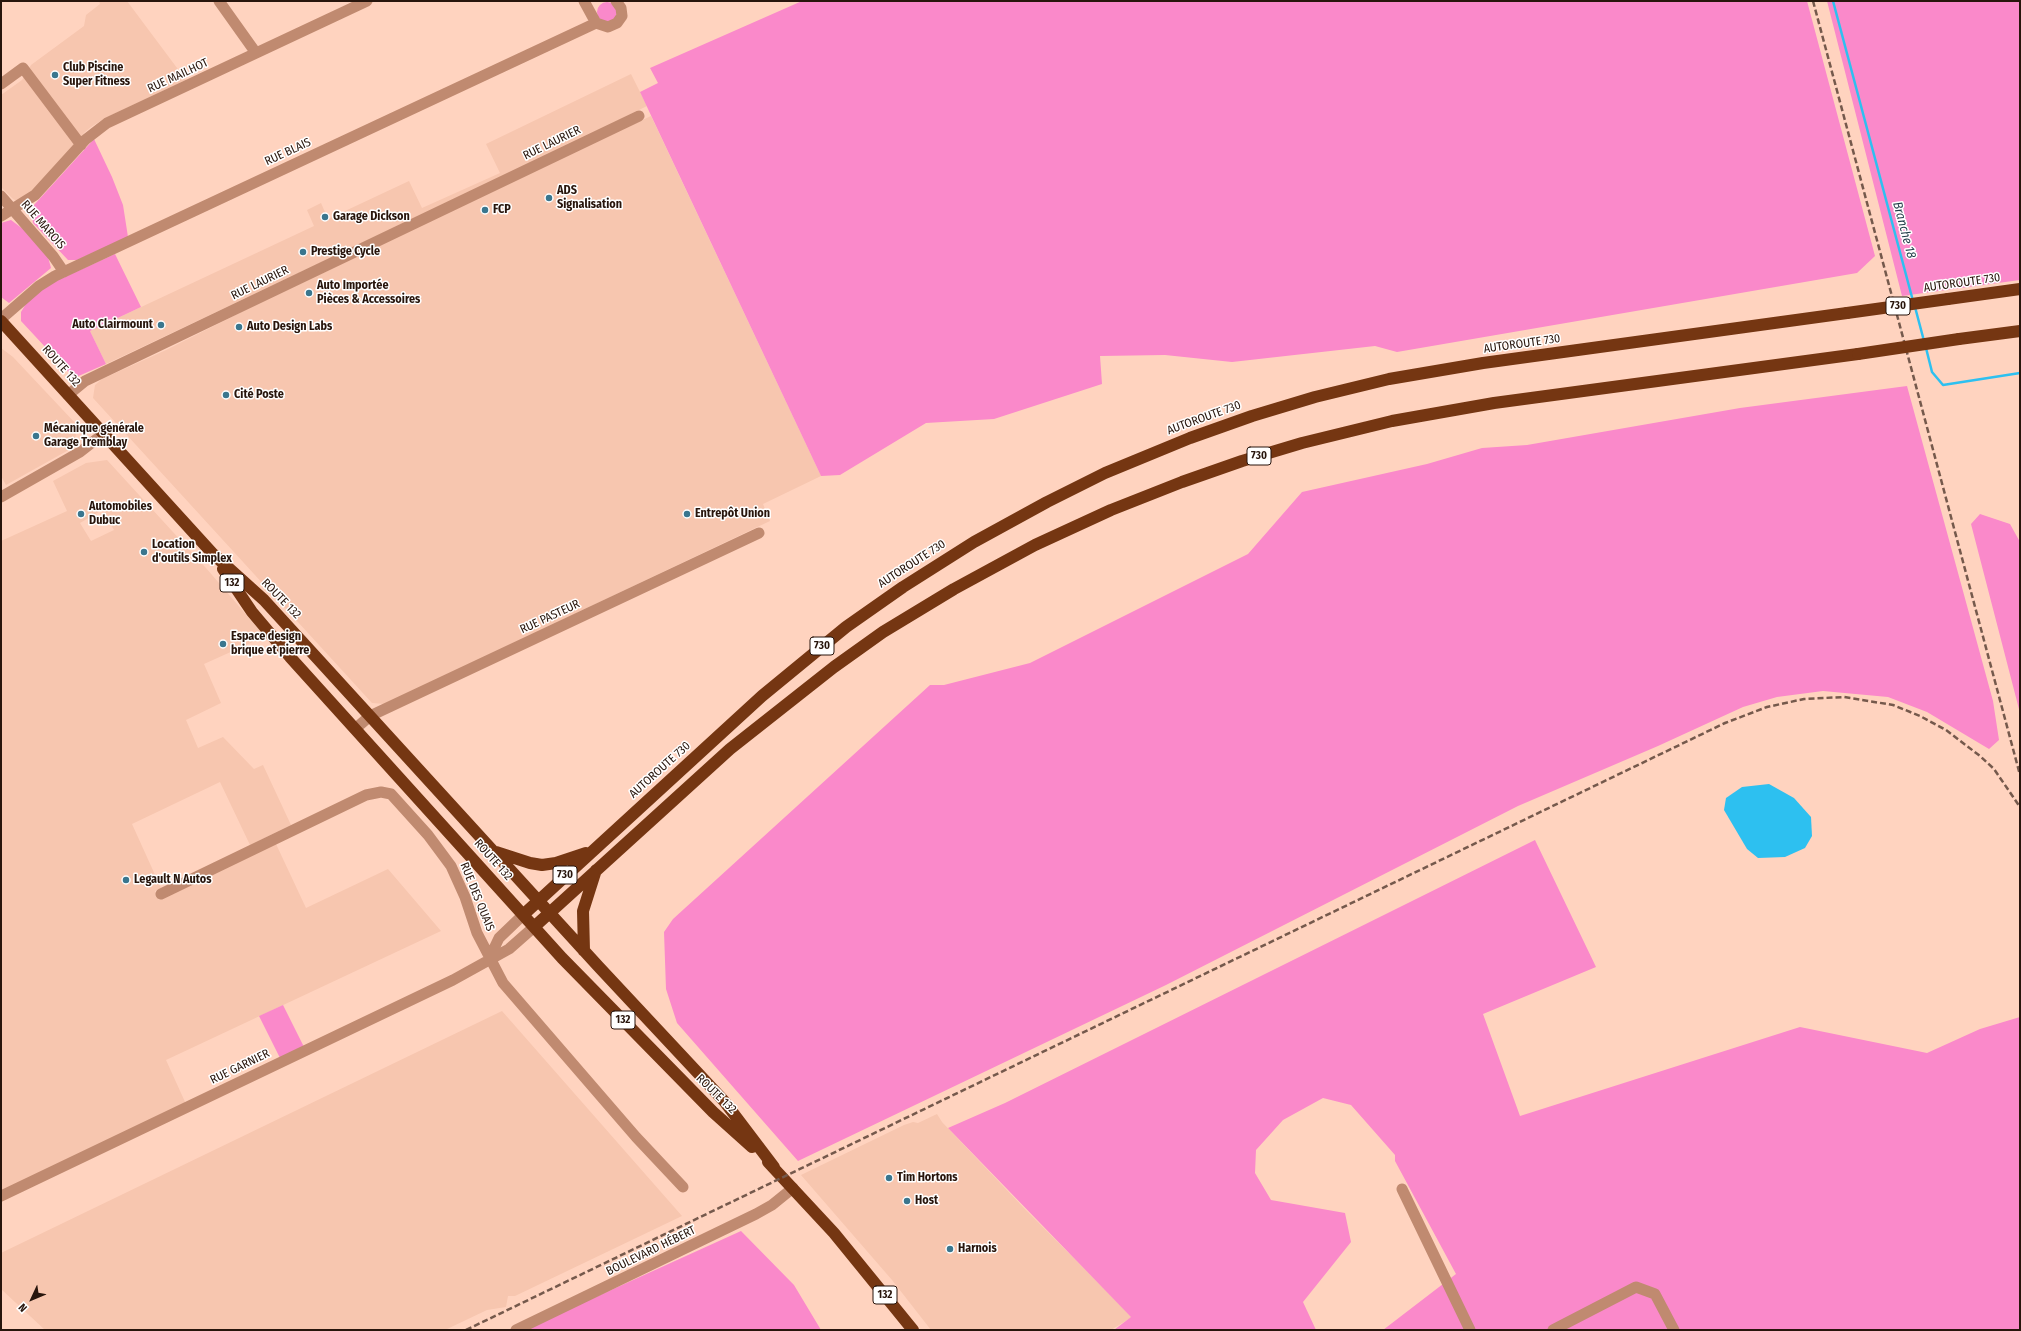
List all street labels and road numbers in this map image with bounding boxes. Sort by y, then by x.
street label: RUE MAILHOT [145,56,211,96]
street label: RUE LAURIER [521,123,583,163]
street label: RUE BLAIS [263,135,313,169]
street label: RUE MAROIS [18,198,68,252]
street label: RUE LAURIER [229,263,291,303]
street label: AUTOROUTE 730 [1923,270,2001,296]
road number: 730 [1886,297,1910,315]
street label: AUTOROUTE 730 [1483,331,1561,357]
street label: ROUTE 132 [39,342,83,390]
street label: AUTOROUTE 730 [1165,398,1243,438]
road number: 730 [1247,447,1271,465]
street label: AUTOROUTE 730 [876,537,948,591]
road number: 132 [220,574,244,592]
street label: ROUTE 132 [258,576,304,622]
street label: RUE PASTEUR [518,597,582,637]
road number: 730 [810,637,834,655]
street label: AUTOROUTE 730 [626,739,694,801]
street label: ROUTE 132 [471,836,515,884]
street label: RUE DES QUAIS [457,860,497,934]
road number: 730 [553,866,577,884]
road number: 132 [611,1011,635,1029]
street label: RUE GARNIER [208,1046,272,1088]
street label: ROUTE 132 [693,1071,739,1117]
street label: BOULEVARD HÉBERT [604,1223,698,1279]
road number: 132 [873,1286,897,1304]

